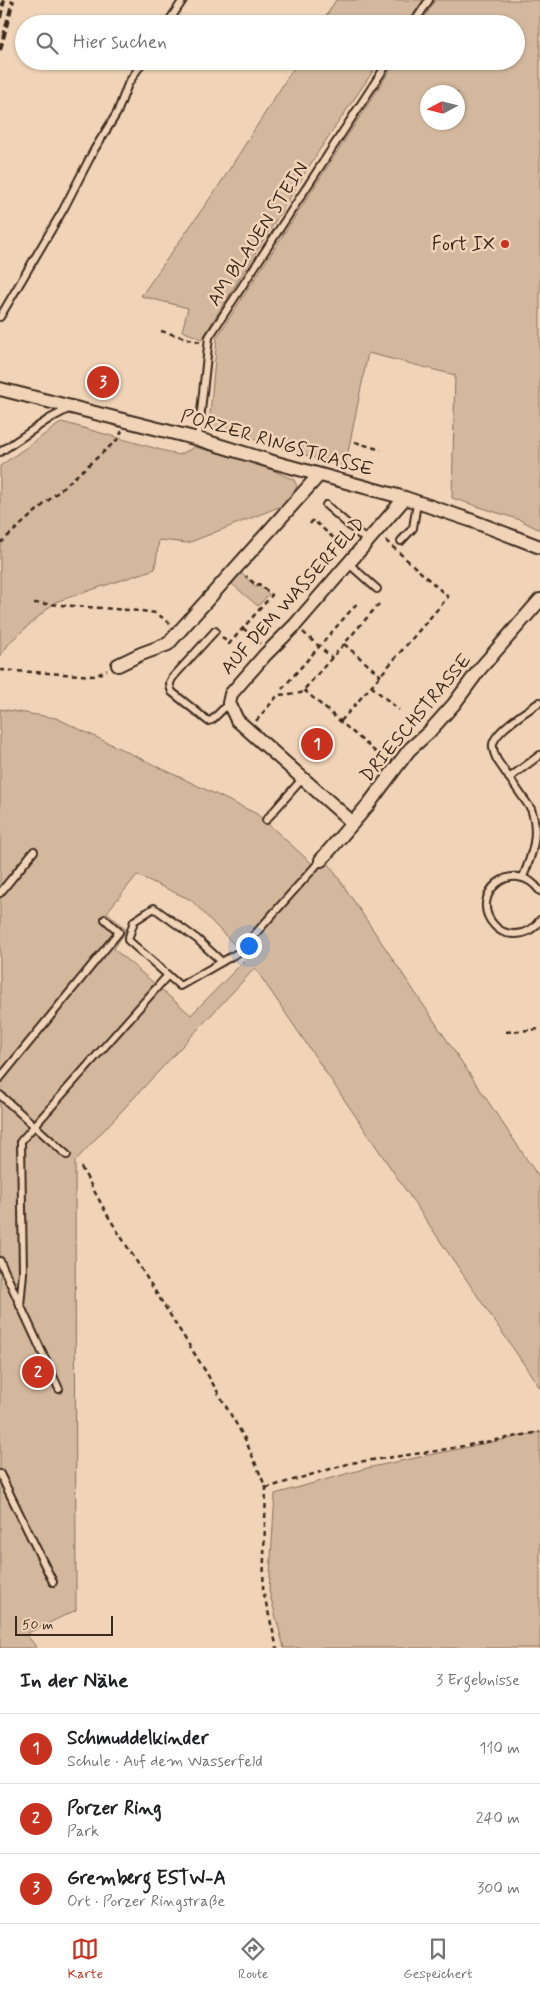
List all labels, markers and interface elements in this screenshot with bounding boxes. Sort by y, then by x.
search box [15,15,525,70]
icon: search [33,29,61,57]
text: Hier suchen [73,30,167,55]
north arrow [420,85,465,130]
street label: AM BLAUEN STEIN [202,157,314,311]
place label: Fort IX [432,232,495,257]
marker: Fort IX [499,238,511,250]
pin: 3 [87,363,119,401]
street label: PORZER RINGSTRASSE [178,404,376,482]
street label: AUF DEM WASSERFELD [215,512,371,680]
street label: DRIESCHSTRASSE [355,648,477,788]
pin: 1 [301,725,333,763]
your location [236,933,262,959]
pin: 2 [22,1353,54,1391]
scale bar [15,1613,112,1636]
text: 50 m [22,1616,53,1634]
text: In der Nähe [20,1667,128,1695]
text: 3 Ergebnisse [436,1670,520,1691]
text: Schmuddelkinder [67,1726,209,1751]
text: 1 [32,1738,40,1759]
text: 110 m [479,1738,520,1759]
text: Schule · Auf dem Wasserfeld [67,1751,263,1772]
text: Porzer Ring [67,1796,162,1821]
text: 2 [32,1808,40,1829]
text: 240 m [476,1808,520,1829]
text: Park [67,1821,99,1842]
text: Gremberg ESTW-A [67,1866,226,1891]
text: 3 [32,1878,40,1899]
text: 300 m [477,1878,520,1899]
text: Ort · Porzer Ringstraße [67,1891,225,1912]
tab: Karte [67,1935,103,1983]
tab: Route [238,1935,268,1983]
tab: Gespeichert [403,1935,473,1983]

